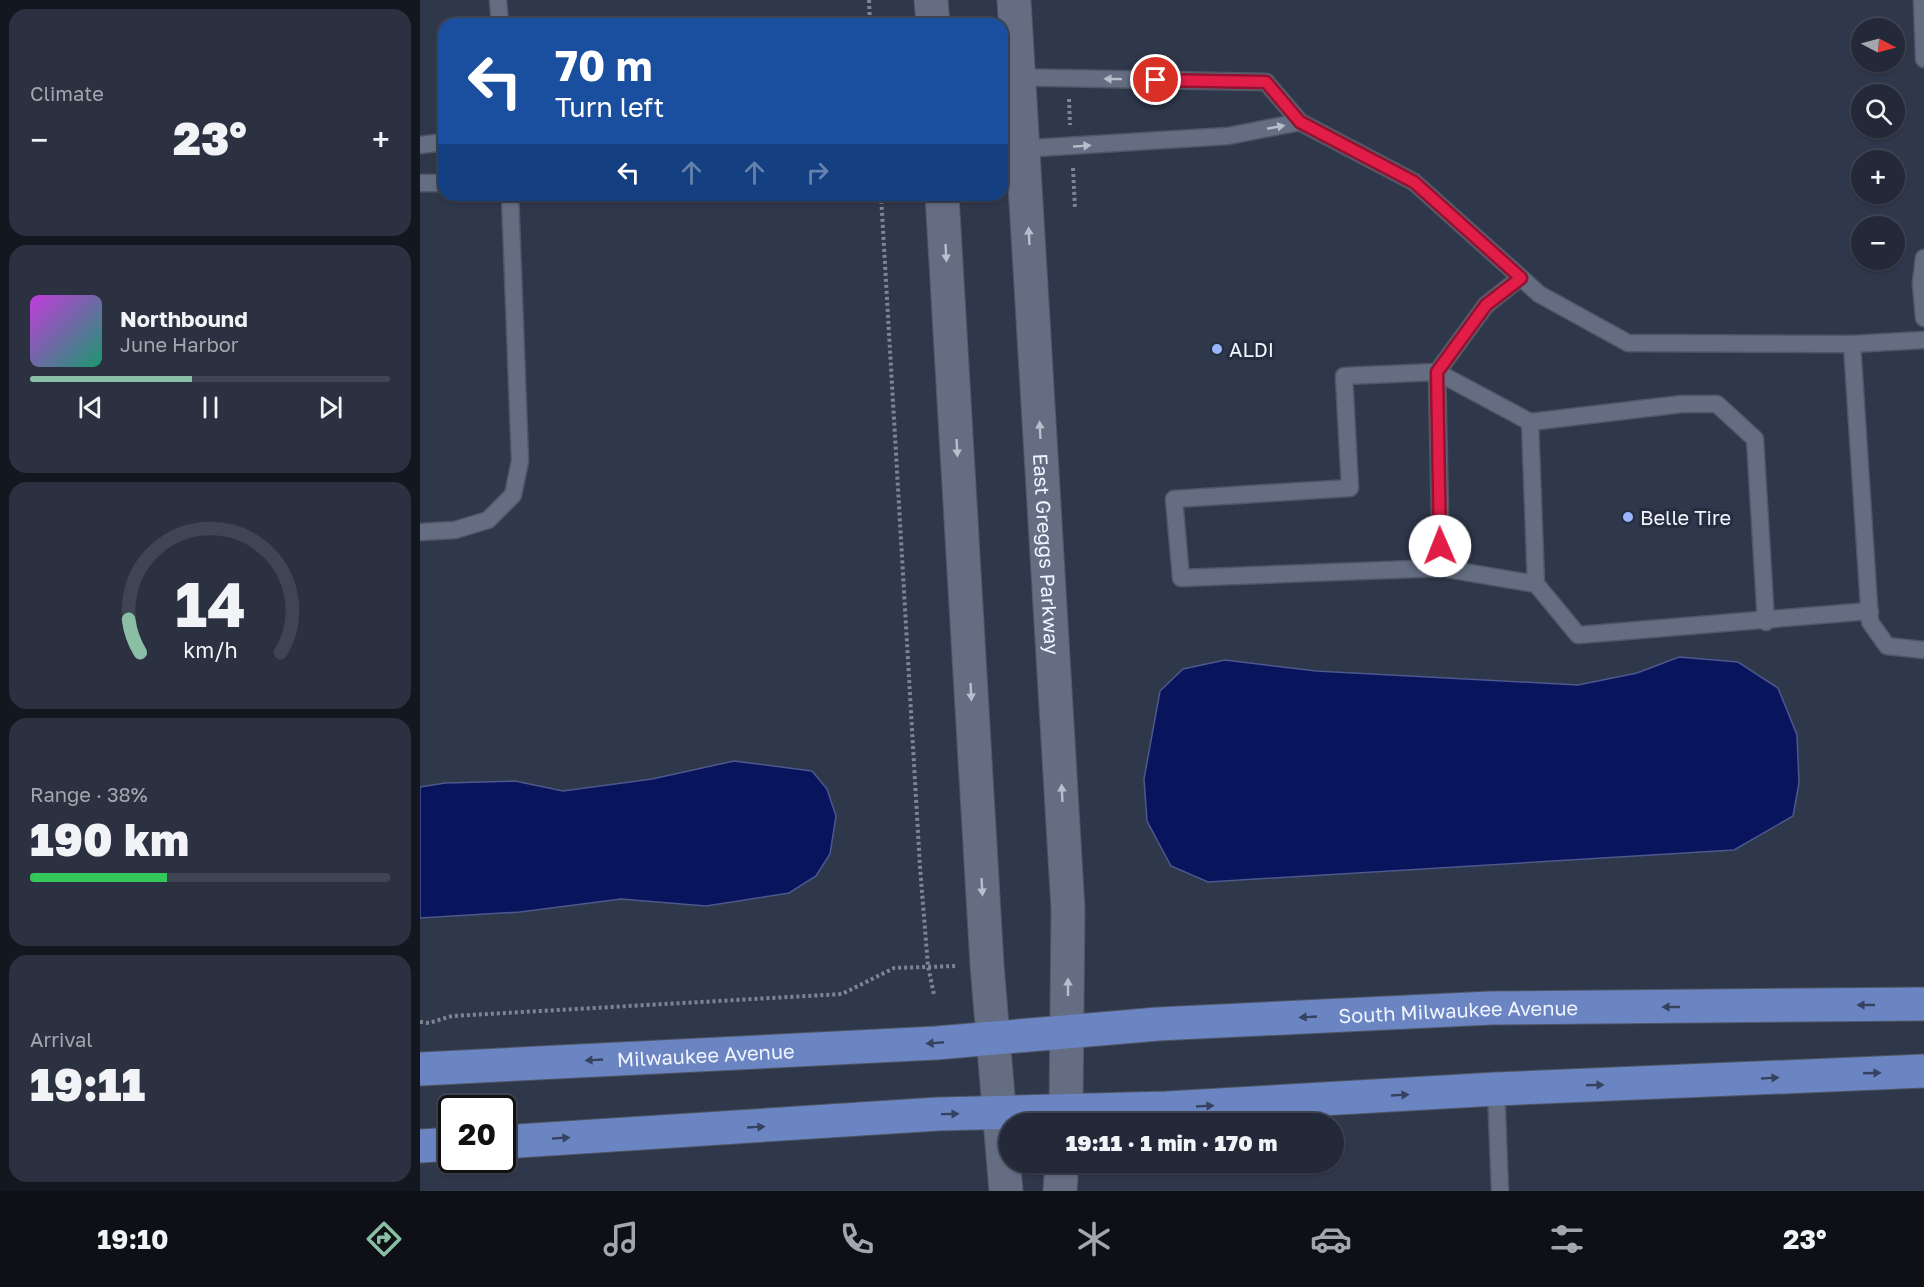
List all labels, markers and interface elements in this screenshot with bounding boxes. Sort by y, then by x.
north arrow [1851,18,1905,72]
map controls [1851,18,1905,270]
text: 70 m [555,40,652,90]
icon: left [456,42,534,120]
pin [1130,54,1181,105]
icon: arrive [1139,63,1172,96]
one-way arrow [1104,74,1123,84]
text: Climate [30,81,104,105]
button: search [1851,84,1905,138]
text: Turn left [555,91,664,123]
text: 23° [173,111,247,165]
text: − [30,120,48,159]
text: + [372,120,390,159]
one-way arrow [1266,122,1285,131]
one-way arrow [1072,141,1091,150]
button: + [1851,150,1905,204]
icon: left [612,156,645,189]
icon: ahead [675,156,708,189]
icon: ahead [738,156,771,189]
icon: right [801,156,834,189]
button: − [1851,216,1905,270]
one-way arrow [1024,226,1033,245]
one-way arrow [941,244,950,263]
text: Northbound [120,305,248,332]
text: June Harbor [120,332,239,356]
place label: ALDI [1229,337,1274,361]
marker: ALDI [1210,342,1224,356]
icon: previous [74,391,107,424]
icon: pause [194,391,227,424]
icon: next [314,391,347,424]
one-way arrow [1036,421,1045,440]
one-way arrow [952,439,962,458]
street label: East Greggs Parkway [1029,453,1065,656]
place label: Belle Tire [1640,505,1731,529]
marker: Belle Tire [1621,510,1635,524]
position arrow [1408,514,1472,578]
text: 14 [174,566,246,641]
text: km/h [183,637,237,663]
one-way arrow [966,682,976,701]
text: Range · 38% [30,782,148,806]
one-way arrow [1057,783,1066,802]
text: 190 km [30,812,189,866]
one-way arrow [978,877,987,896]
one-way arrow [1063,978,1072,997]
street label: South Milwaukee Avenue [1338,995,1578,1027]
one-way arrow [1856,1000,1875,1010]
one-way arrow [1661,1002,1680,1011]
one-way arrow [1298,1012,1317,1021]
text: Arrival [30,1027,93,1051]
street label: Milwaukee Avenue [616,1038,795,1071]
one-way arrow [926,1038,945,1047]
one-way arrow [584,1056,603,1065]
text: 19:11 [30,1057,145,1111]
one-way arrow [1862,1069,1881,1078]
one-way arrow [1760,1073,1779,1082]
one-way arrow [1585,1081,1604,1090]
one-way arrow [1390,1090,1409,1099]
speed limit sign: 20 [438,1095,516,1173]
one-way arrow [1196,1102,1215,1111]
one-way arrow [941,1109,960,1119]
one-way arrow [746,1123,765,1132]
text: 19:11 · 1 min · 170 m [1066,1129,1277,1156]
one-way arrow [551,1134,570,1143]
icon: directions [363,1218,405,1260]
icon: music [600,1218,642,1260]
icon: phone [836,1218,878,1260]
icon: climate [1073,1218,1115,1260]
icon: car [1310,1218,1352,1260]
icon: filters [1546,1218,1588,1260]
text: 19:10 [97,1223,168,1255]
text: 23° [1783,1223,1827,1255]

